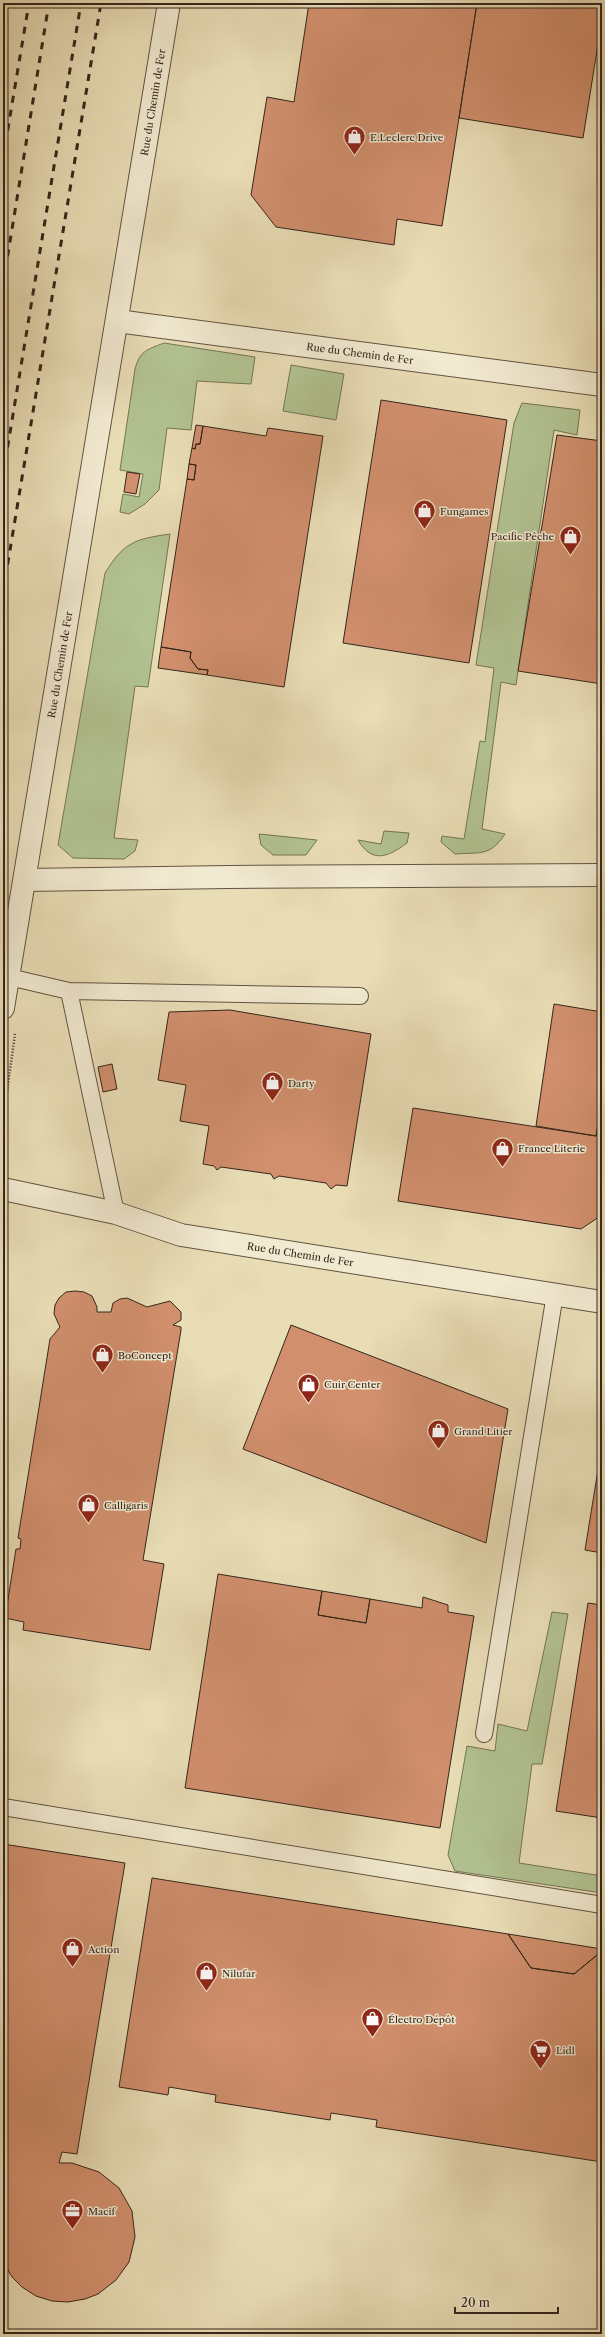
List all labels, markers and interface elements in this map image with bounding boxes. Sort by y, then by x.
street label: Rue du Chemin de Fer [138,47,168,157]
shop icon: E.Leclerc Drive [342,124,368,157]
place label: E.Leclerc Drive [370,131,444,144]
street label: Rue du Chemin de Fer [305,340,415,367]
shop icon: Fungames [412,498,438,531]
place label: Fungames [440,505,489,518]
shop icon: Pacific Pêche [557,523,583,556]
place label: Pacific Pêche [491,530,554,543]
street label: Rue du Chemin de Fer [45,610,76,719]
shop icon: Darty [259,1070,285,1103]
place label: Darty [288,1077,315,1090]
shop icon: France Literie [489,1135,515,1168]
place label: France Literie [518,1142,586,1155]
street label: Rue du Chemin de Fer [246,1240,355,1270]
shop icon: BoConcept [89,1342,115,1375]
place label: BoConcept [118,1349,172,1362]
shop icon: Cuir Center [296,1371,322,1404]
place label: Cuir Center [324,1378,381,1391]
shop icon: Grand Litier [426,1418,452,1451]
place label: Grand Litier [454,1425,513,1438]
shop icon: Calligaris [75,1492,101,1525]
place label: Calligaris [104,1499,148,1512]
shop icon: Action [60,1936,86,1969]
place label: Action [87,1943,120,1956]
shop icon: Nilufar [194,1960,220,1993]
place label: Nilufar [222,1967,256,1980]
shop icon: Électro Dépôt [359,2006,385,2039]
place label: Électro Dépôt [388,2013,455,2026]
supermarket icon: Lidl [527,2037,553,2070]
place label: Lidl [556,2044,575,2057]
office icon: Macif [60,2198,86,2231]
place label: Macif [88,2205,117,2218]
scale bar [455,2289,558,2315]
text: 20 m [461,2295,490,2310]

